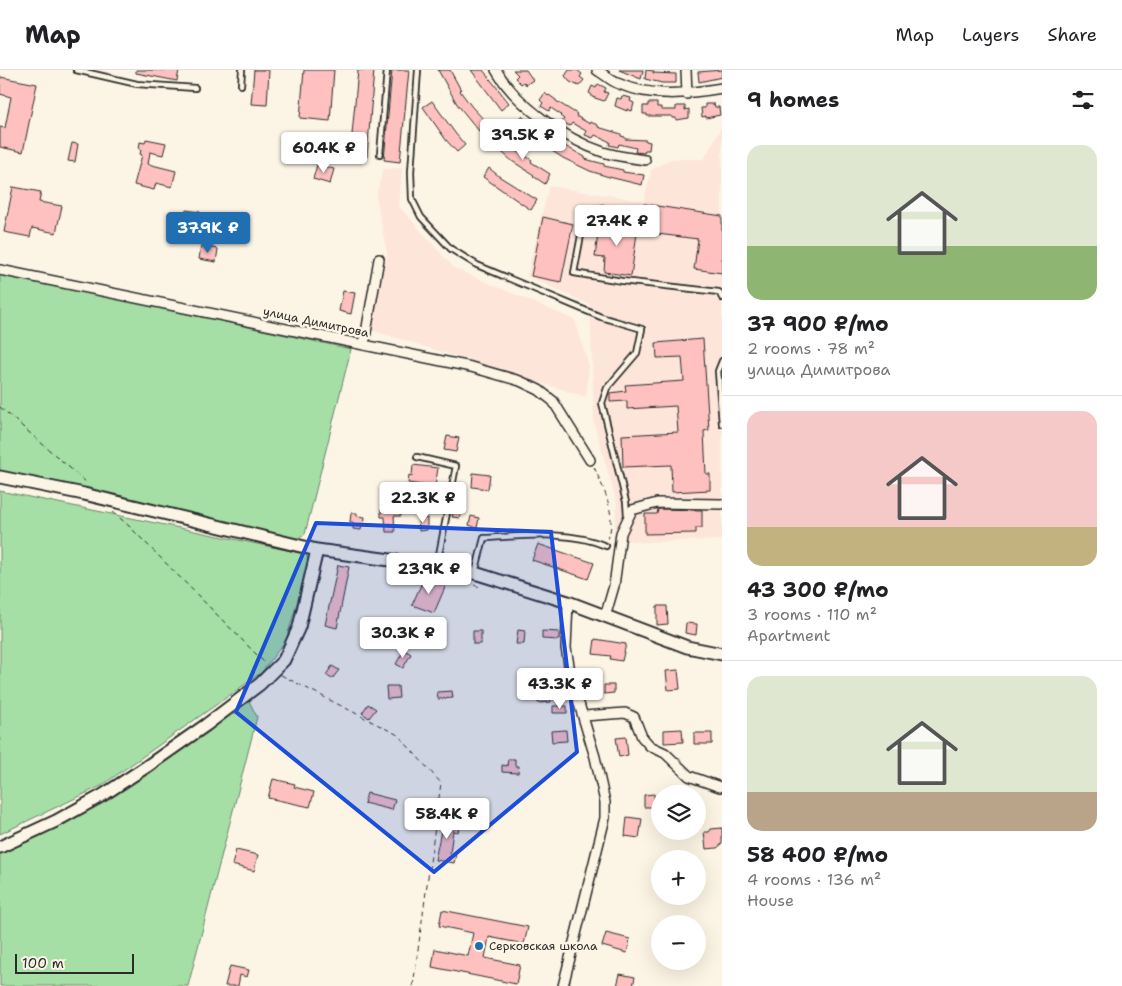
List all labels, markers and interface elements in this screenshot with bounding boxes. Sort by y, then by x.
text: Map [25,19,81,51]
text: Map [896,23,934,47]
text: Layers [962,23,1019,47]
text: Share [1047,23,1097,47]
text: 9 homes [747,86,839,114]
icon: filters [1069,86,1097,114]
pin: 39.5K ₽ [477,118,569,161]
text: 39.5K ₽ [491,124,555,145]
pin: 60.4K ₽ [278,132,370,174]
text: 60.4K ₽ [292,137,356,158]
icon: home [877,178,967,268]
pin: 27.4K ₽ [571,204,663,247]
text: 27.4K ₽ [586,210,648,231]
pin: 37.9K ₽ [162,212,254,254]
text: 37.9K ₽ [177,217,239,238]
street label: улица Димитрова [262,303,371,341]
text: 37 900 ₽/mo [747,310,889,338]
text: 2 rooms · 78 m² [747,338,875,359]
text: улица Димитрова [747,359,891,380]
icon: home [877,443,967,533]
pin: 22.3K ₽ [377,482,469,524]
text: 22.3K ₽ [390,487,456,508]
pin: 23.9K ₽ [383,552,475,595]
text: 23.9K ₽ [397,558,461,579]
text: 43 300 ₽/mo [747,576,889,604]
text: 3 rooms · 110 m² [747,604,877,625]
pin: 30.3K ₽ [357,616,449,659]
text: 30.3K ₽ [371,622,435,643]
text: Apartment [747,625,830,646]
pin: 43.3K ₽ [514,668,606,710]
text: 43.3K ₽ [528,673,592,694]
icon: home [877,708,967,798]
map controls [651,785,706,970]
button: layers [651,785,706,840]
pin: 58.4K ₽ [401,798,493,840]
text: 58.4K ₽ [415,803,479,824]
text: 58 400 ₽/mo [747,841,888,869]
button: + [651,850,706,905]
text: 4 rooms · 136 m² [747,869,881,890]
text: House [747,890,794,911]
button: − [651,915,706,970]
place label: Серковская школа [489,938,598,954]
marker: Серковская школа [473,940,485,952]
scale bar [15,951,134,974]
text: 100 m [22,954,64,972]

